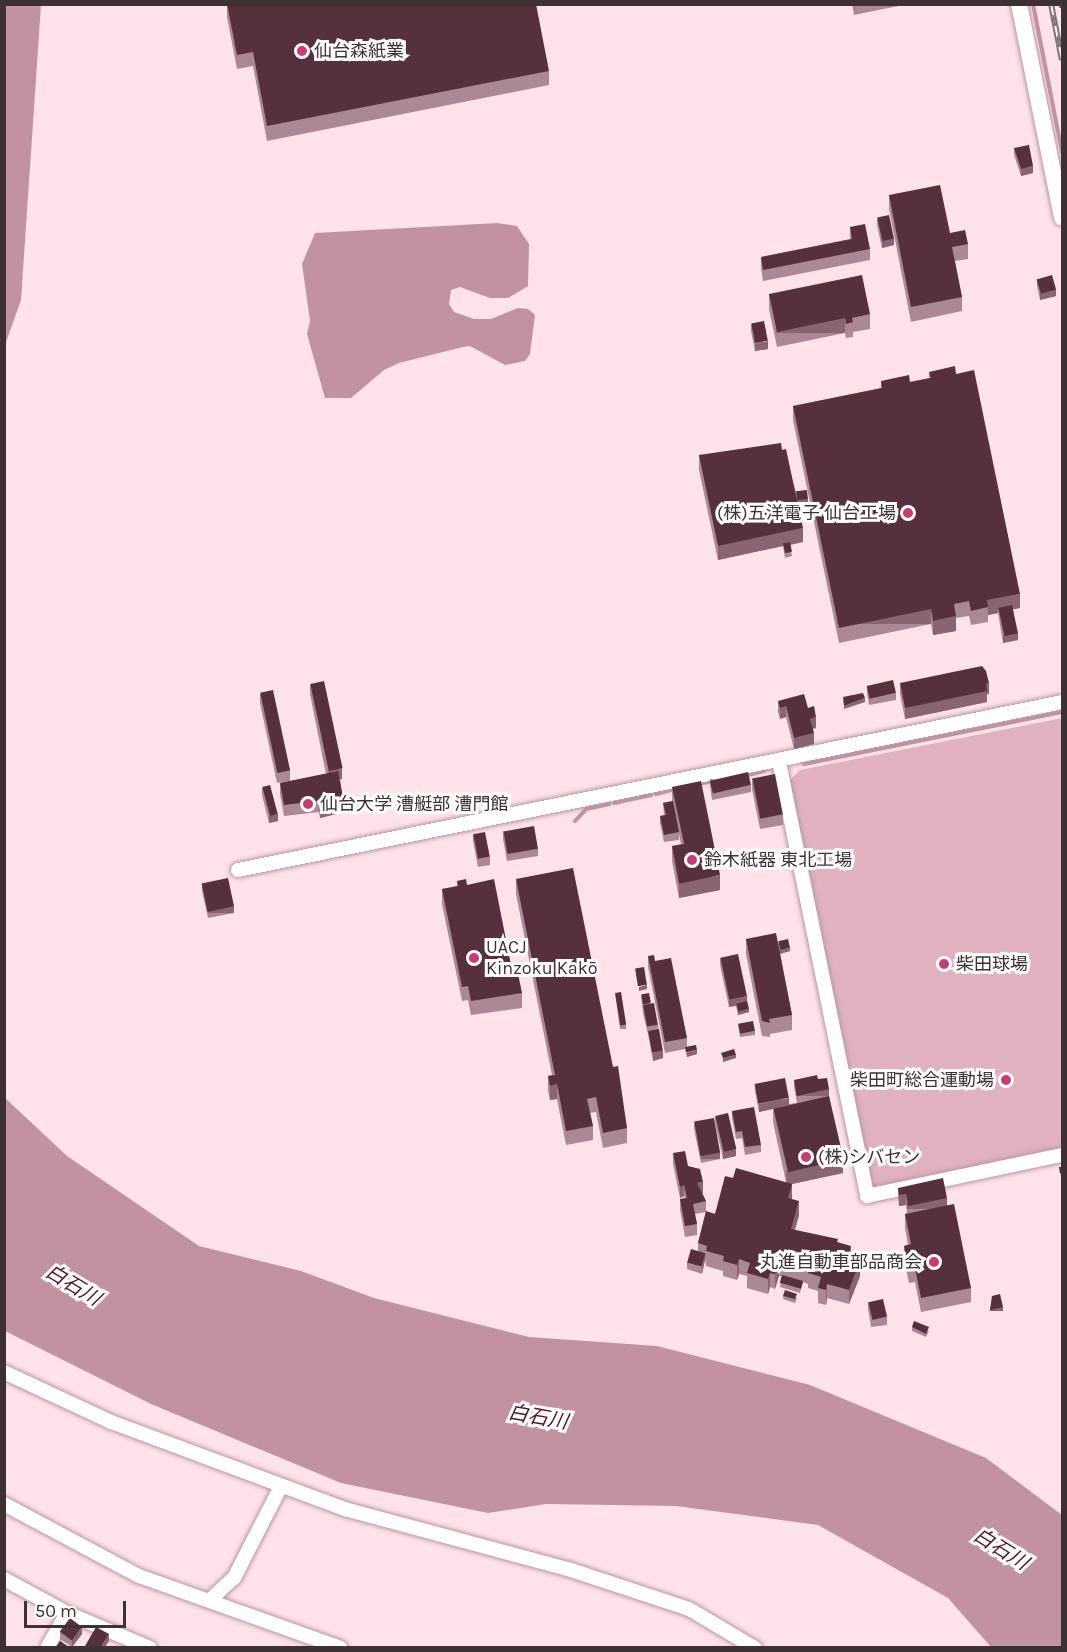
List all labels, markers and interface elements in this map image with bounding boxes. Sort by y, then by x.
place label: 仙台森紙業 [314,40,404,62]
marker: 仙台森紙業 [295,44,309,58]
place label: (株)五洋電子 仙台工場 [717,502,896,524]
marker: (株)五洋電子 仙台工場 [901,506,915,520]
place label: 仙台大学 漕艇部 漕門館 [320,793,509,815]
marker: 仙台大学 漕艇部 漕門館 [301,797,315,811]
place label: 鈴木紙器 東北工場 [704,849,852,871]
marker: 鈴木紙器 東北工場 [685,853,699,867]
place label: UACJ Kinzoku Kakō [486,937,598,980]
marker: UACJ Kinzoku Kakō [467,951,481,965]
place label: 柴田球場 [956,953,1028,975]
marker: 柴田球場 [937,957,951,971]
place label: 柴田町総合運動場 [850,1069,994,1091]
marker: 柴田町総合運動場 [999,1073,1013,1087]
place label: (株)シバセン [818,1146,921,1168]
marker: (株)シバセン [799,1150,813,1164]
place label: 丸進自動車部品商会 [760,1251,922,1273]
marker: 丸進自動車部品商会 [927,1255,941,1269]
water label: 白石川 [41,1259,105,1311]
water label: 白石川 [506,1400,570,1434]
water label: 白石川 [969,1523,1033,1575]
scale bar [27,1589,129,1627]
text: 50 m [35,1600,77,1622]

